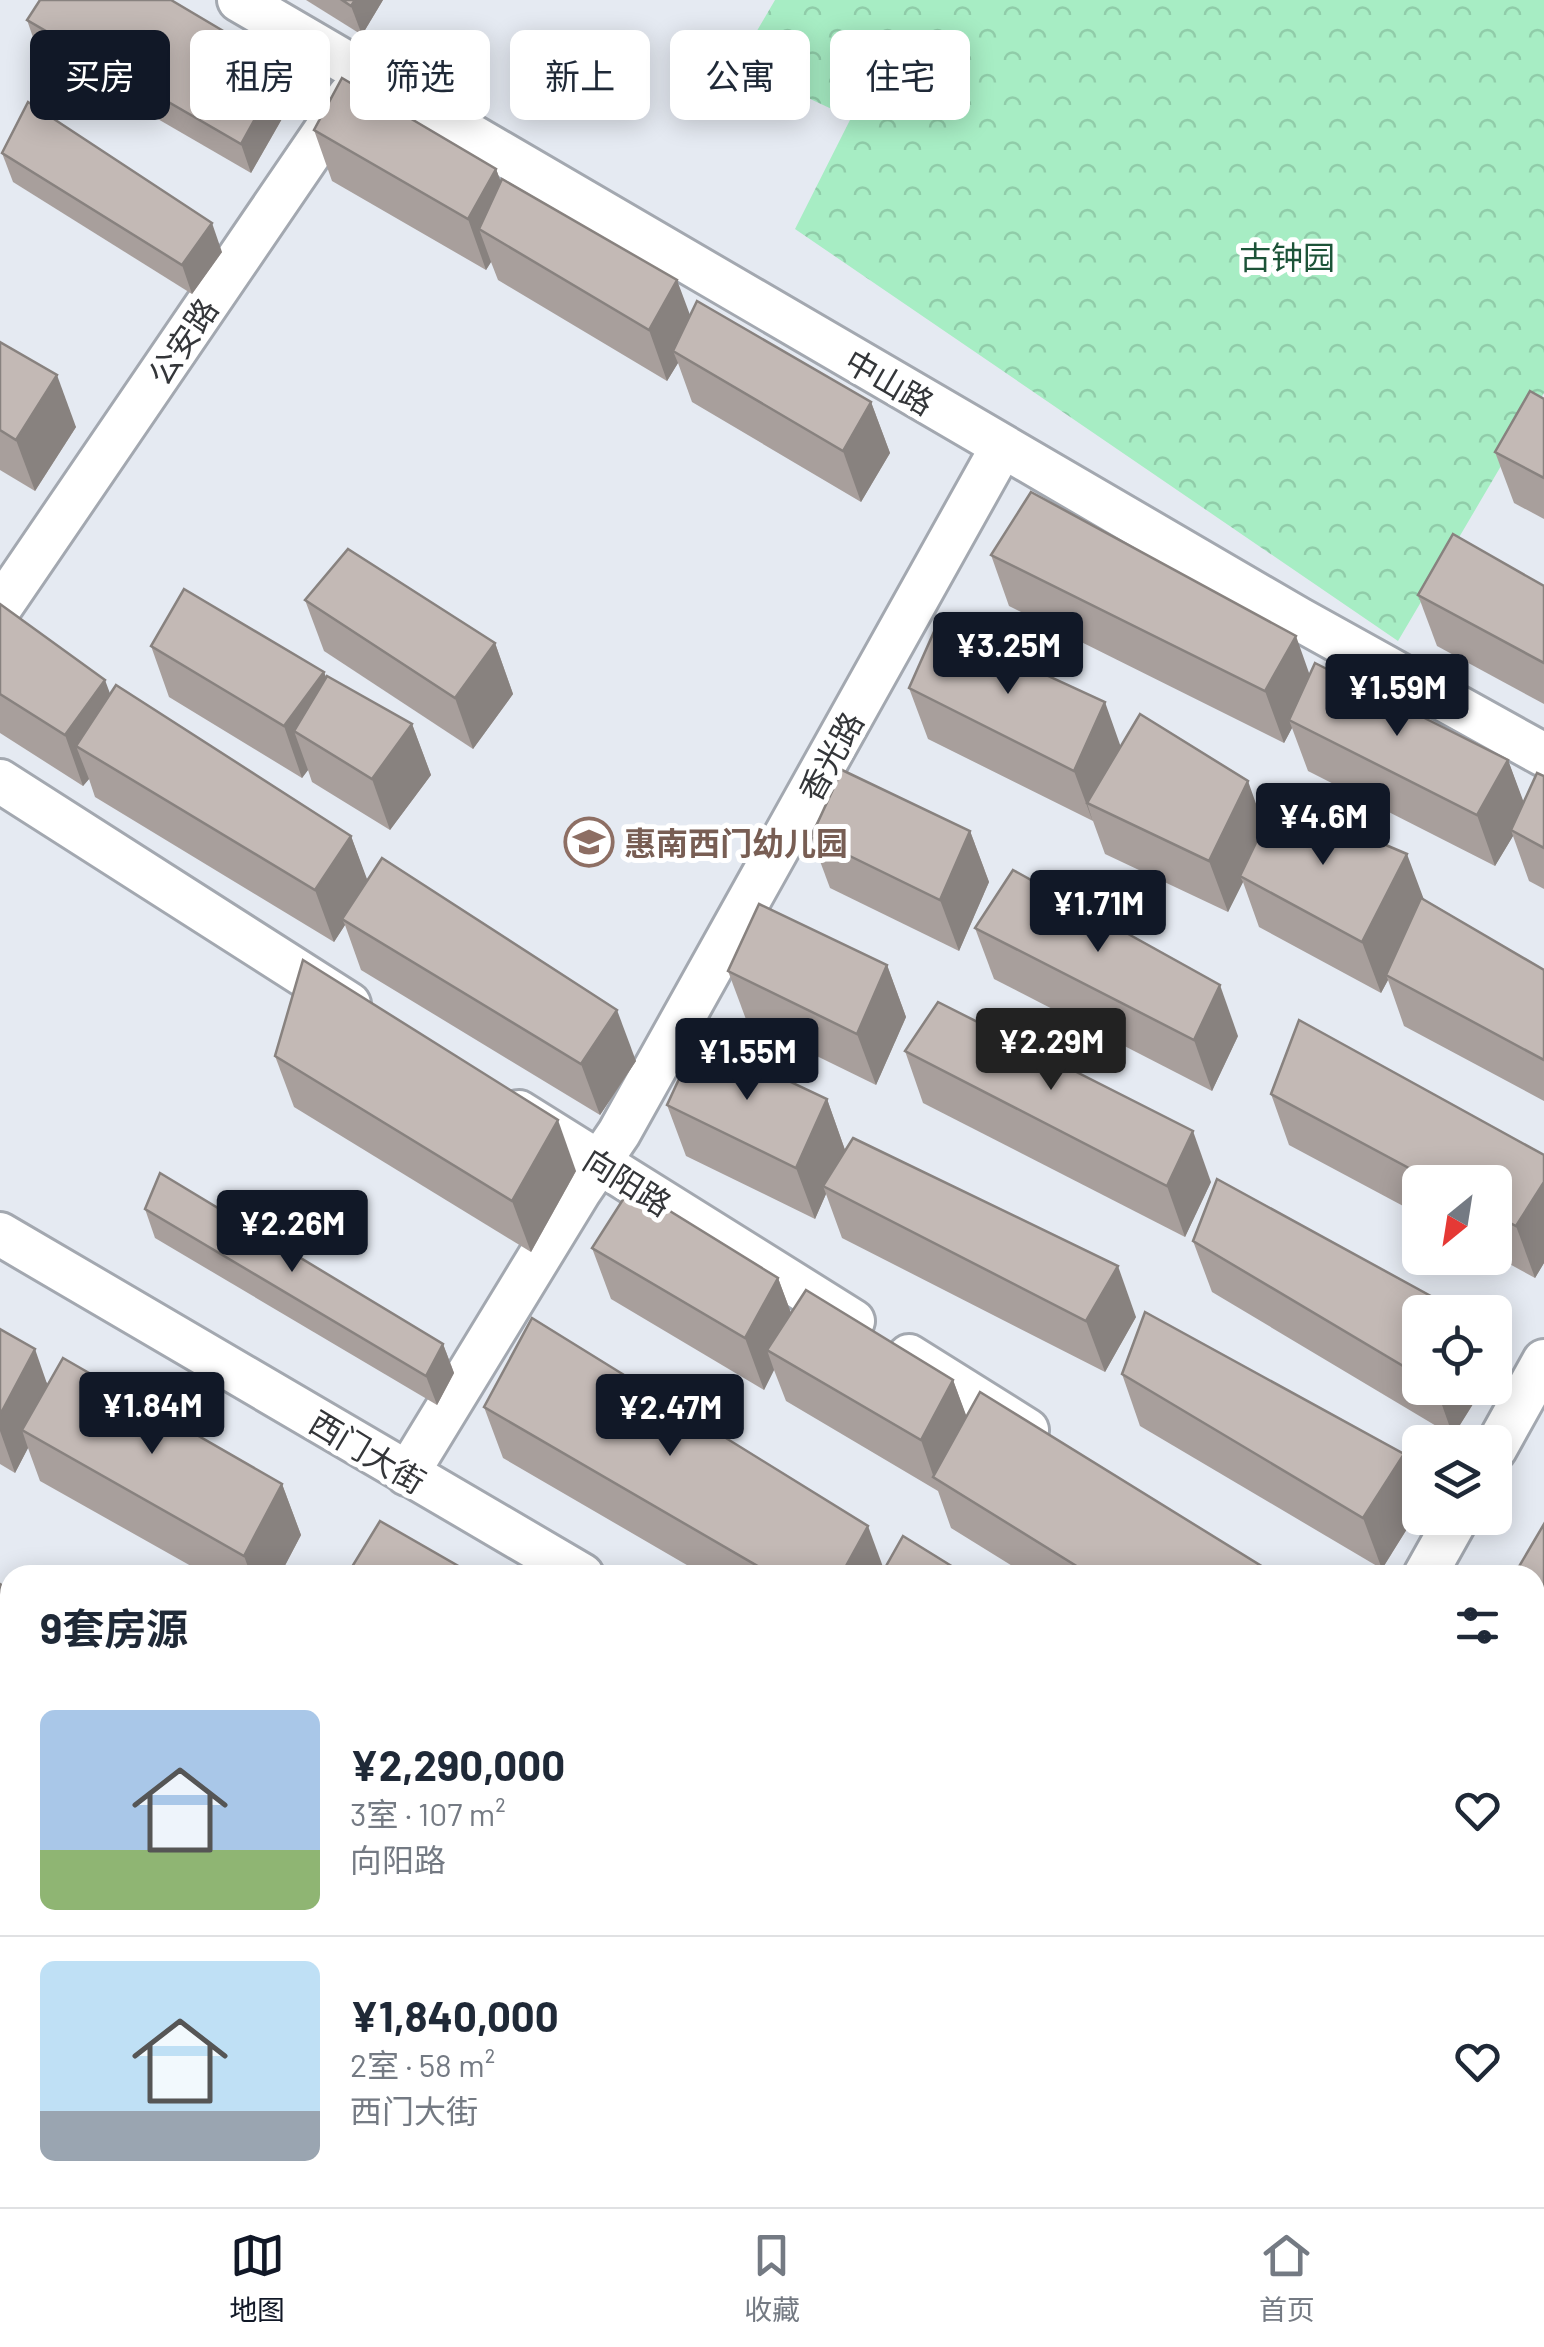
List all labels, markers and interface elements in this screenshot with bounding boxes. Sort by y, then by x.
chip: 买房 [30,30,170,120]
chip: 租房 [190,30,330,120]
chip: 筛选 [350,30,490,120]
chip: 新上 [510,30,650,120]
chip: 公寓 [670,30,810,120]
chip: 住宅 [830,30,970,120]
park label: 古钟园 [1239,237,1335,275]
street label: 公安路 [139,291,225,391]
street label: 中山路 [839,341,941,421]
pin: ¥3.25M [927,612,1089,697]
text: ¥3.25M [955,625,1061,663]
pin: ¥1.59M [1316,654,1478,739]
text: ¥1.59M [1347,667,1447,705]
street label: 香光路 [790,705,870,807]
pin: ¥4.6M [1253,783,1393,868]
text: ¥4.6M [1278,796,1368,834]
school or university icon: 惠南西门幼儿园 [563,816,615,868]
place label: 惠南西门幼儿园 [624,823,848,861]
pin: ¥1.71M [1017,870,1179,955]
text: ¥1.71M [1052,883,1144,921]
pin: ¥2.29M [970,1008,1132,1093]
pin: ¥1.55M [666,1018,828,1103]
text: ¥2.29M [998,1021,1104,1059]
text: ¥1.55M [697,1031,797,1069]
street label: 向阳路 [577,1139,679,1223]
north arrow [1402,1165,1512,1275]
map controls [1402,1165,1512,1535]
pin: ¥2.26M [211,1190,373,1275]
text: ¥2.26M [239,1203,345,1241]
button: locate [1402,1295,1512,1405]
pin: ¥1.84M [71,1372,233,1457]
pin: ¥2.47M [589,1374,751,1459]
text: ¥1.84M [101,1385,203,1423]
text: ¥2.47M [618,1387,722,1425]
street label: 西门大街 [303,1402,433,1500]
button: layers [1402,1425,1512,1535]
icon: filters [1450,1598,1505,1653]
text: 9套房源 [40,1602,188,1652]
text: ¥2,290,000 [350,1739,565,1789]
icon: home [120,1750,240,1870]
icon: heart [1450,1783,1505,1838]
text: 3室 · 107 m² [350,1794,506,1832]
text: 向阳路 [350,1840,446,1878]
text: ¥1,840,000 [350,1990,559,2040]
icon: home [120,2001,240,2121]
icon: heart [1450,2034,1505,2089]
text: 2室 · 58 m² [350,2045,495,2083]
text: 西门大街 [350,2091,478,2129]
tab: 地图 [229,2228,285,2328]
tab: 收藏 [744,2228,800,2328]
tab: 首页 [1259,2228,1315,2328]

